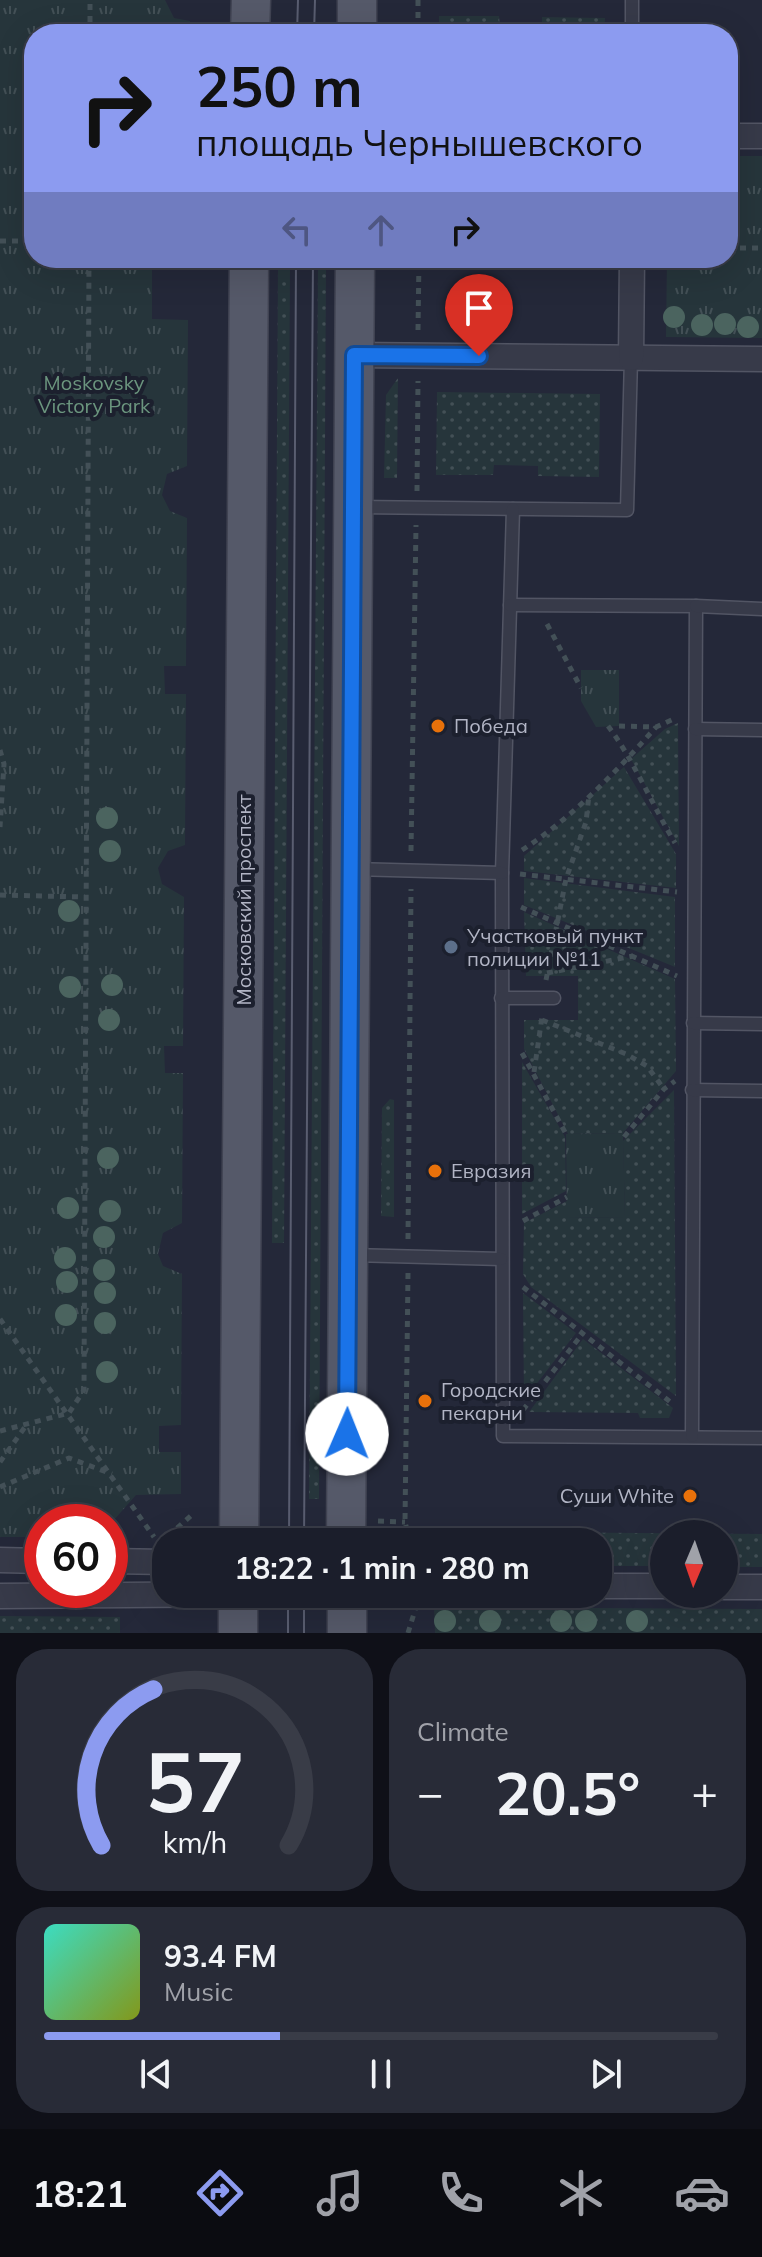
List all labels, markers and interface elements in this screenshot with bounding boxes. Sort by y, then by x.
text: 250 m [196,51,363,121]
icon: right [64,56,168,160]
text: площадь Чернышевского [196,120,643,165]
icon: left [275,208,319,252]
icon: ahead [359,208,403,252]
icon: right [443,208,487,252]
pin [445,274,513,356]
icon: arrive [457,286,501,330]
park label: Moskovsky Victory Park [38,370,151,418]
place label: Победа [454,713,528,738]
marker: Победа [429,717,447,735]
street label: Московский проспект [231,794,256,1005]
place label: Участковый пункт полиции №11 [466,923,644,971]
marker: Участковый пункт полиции №11 [442,938,460,956]
place label: Евразия [451,1158,531,1183]
marker: Евразия [426,1162,444,1180]
place label: Городские пекарни [441,1377,541,1425]
position arrow [305,1392,389,1476]
marker: Городские пекарни [416,1392,434,1410]
place label: Суши White [560,1483,674,1508]
marker: Суши White [681,1487,699,1505]
speed limit sign: 60 [24,1504,128,1608]
north arrow [650,1520,738,1608]
map controls [650,1520,738,1608]
text: 18:22 · 1 min · 280 m [234,1549,530,1587]
text: Climate [417,1715,509,1748]
text: 57 [145,1728,244,1833]
text: 20.5° [495,1755,640,1830]
text: − [417,1765,443,1820]
text: + [692,1765,718,1820]
text: km/h [162,1824,227,1860]
text: 93.4 FM [164,1937,277,1975]
text: Music [164,1975,233,2008]
icon: previous [134,2052,178,2096]
icon: pause [359,2052,403,2096]
icon: next [584,2052,628,2096]
icon: directions [192,2165,248,2221]
icon: music [312,2165,368,2221]
icon: phone [433,2165,489,2221]
icon: climate [553,2165,609,2221]
icon: car [674,2165,730,2221]
text: 18:21 [32,2171,128,2216]

